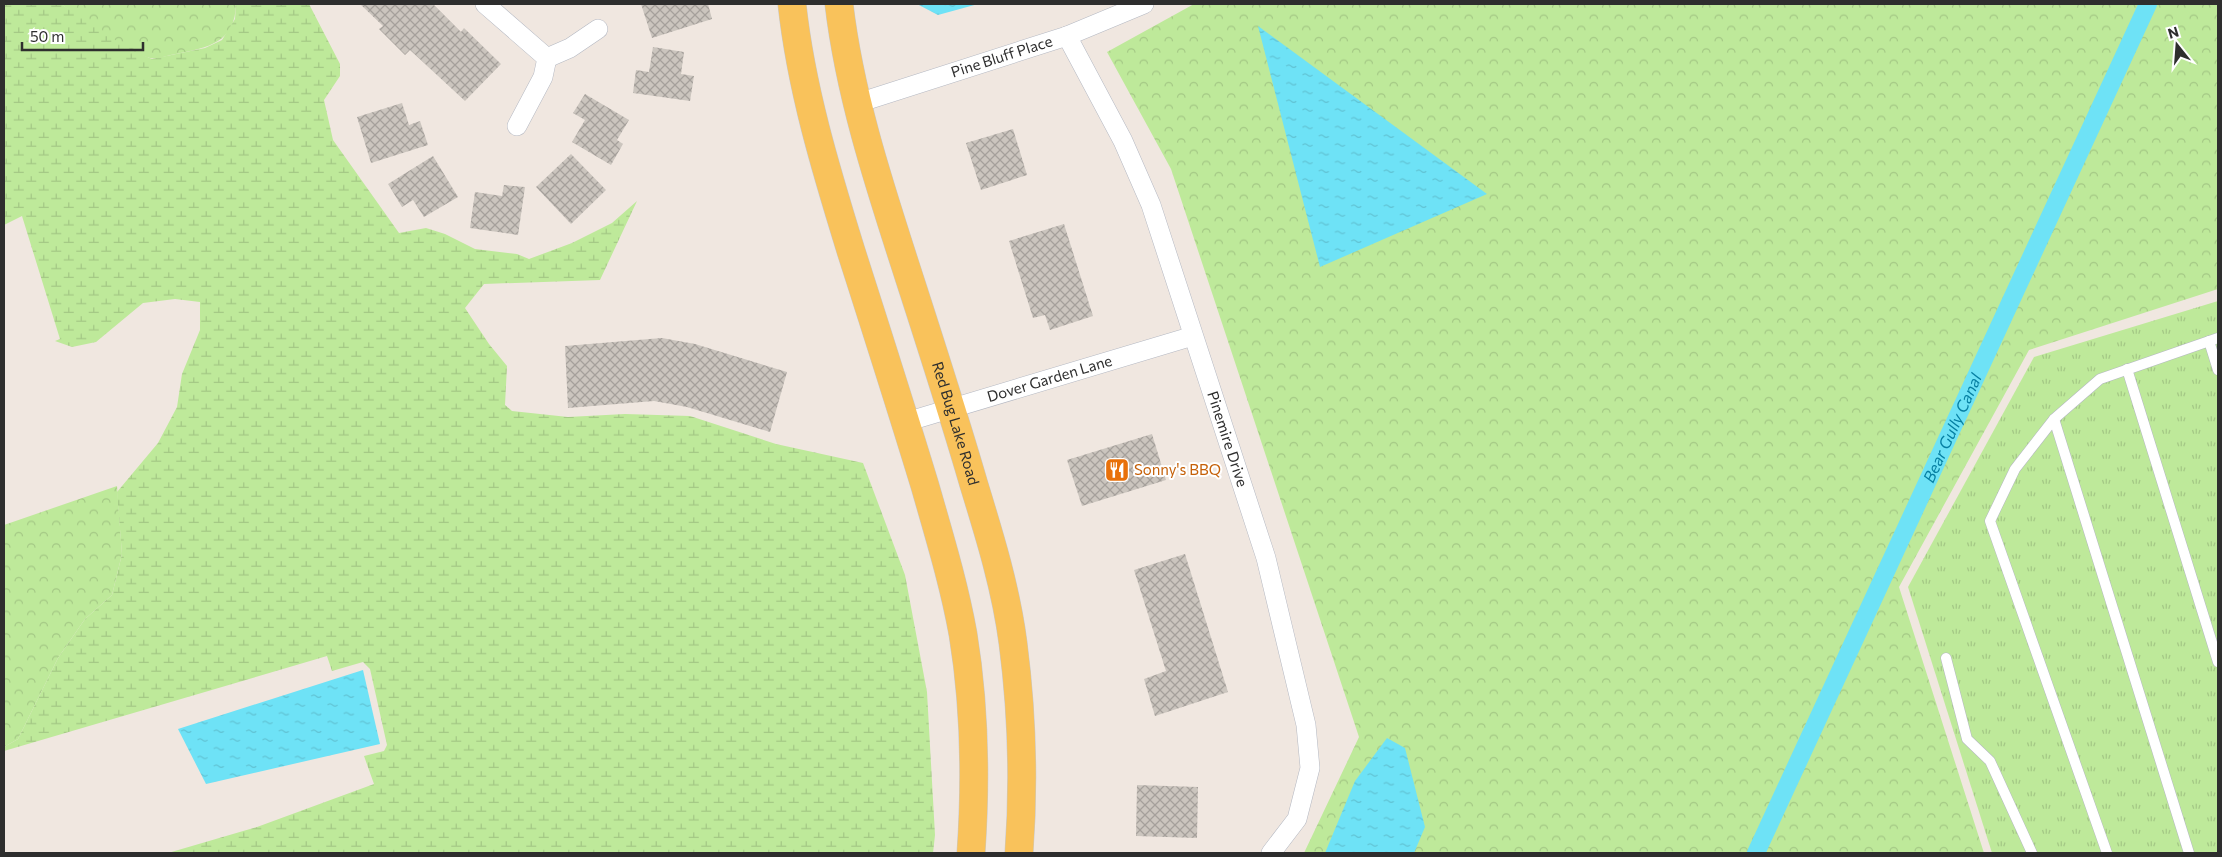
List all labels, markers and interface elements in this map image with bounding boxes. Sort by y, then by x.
scale bar [22,20,144,52]
north arrow [2152,20,2202,70]
text: N [2166,22,2181,42]
text: 50 m [30,27,64,45]
street label: Pine Bluff Place [949,31,1054,81]
street label: Dover Garden Lane [985,351,1114,405]
street label: Red Bug Lake Road [929,359,984,487]
water label: Bear Gully Canal [1918,370,1985,485]
street label: Pinemire Drive [1204,389,1252,489]
restaurant icon: Sonny's BBQ [1104,457,1130,483]
place label: Sonny's BBQ [1134,460,1221,478]

